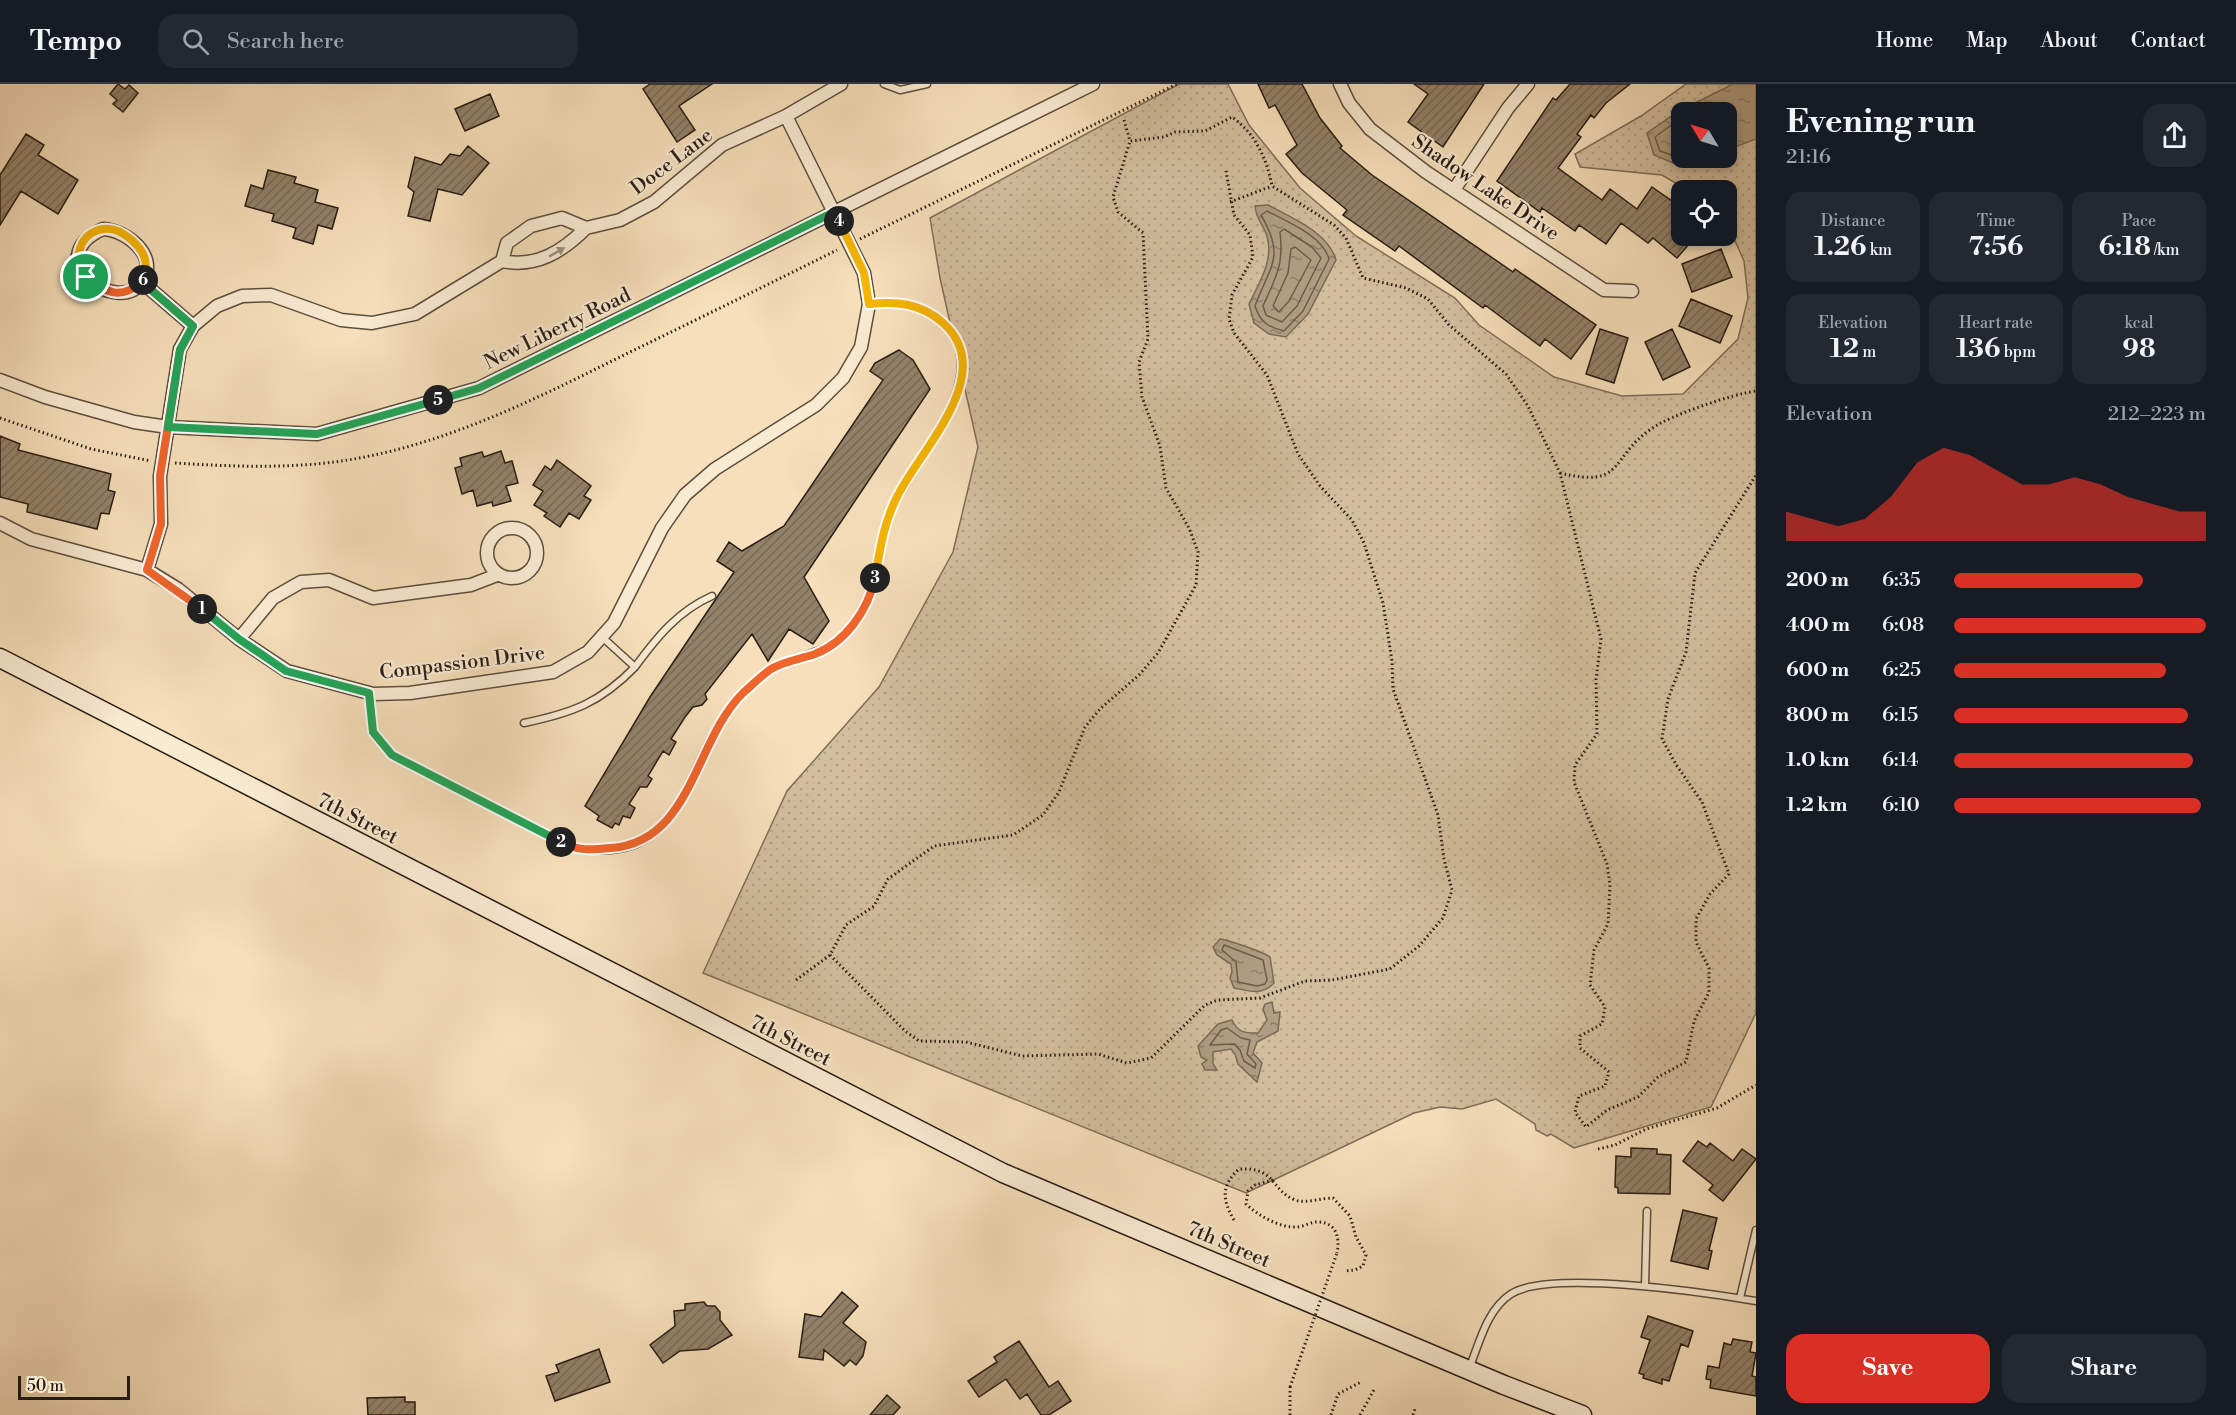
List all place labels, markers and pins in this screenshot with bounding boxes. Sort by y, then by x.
pin: 4 [824,206,854,236]
pin [60,251,111,302]
pin: 6 [128,265,158,295]
pin: 5 [423,385,453,415]
pin: 3 [860,563,890,593]
pin: 1 [187,594,217,624]
pin: 2 [546,827,576,857]

